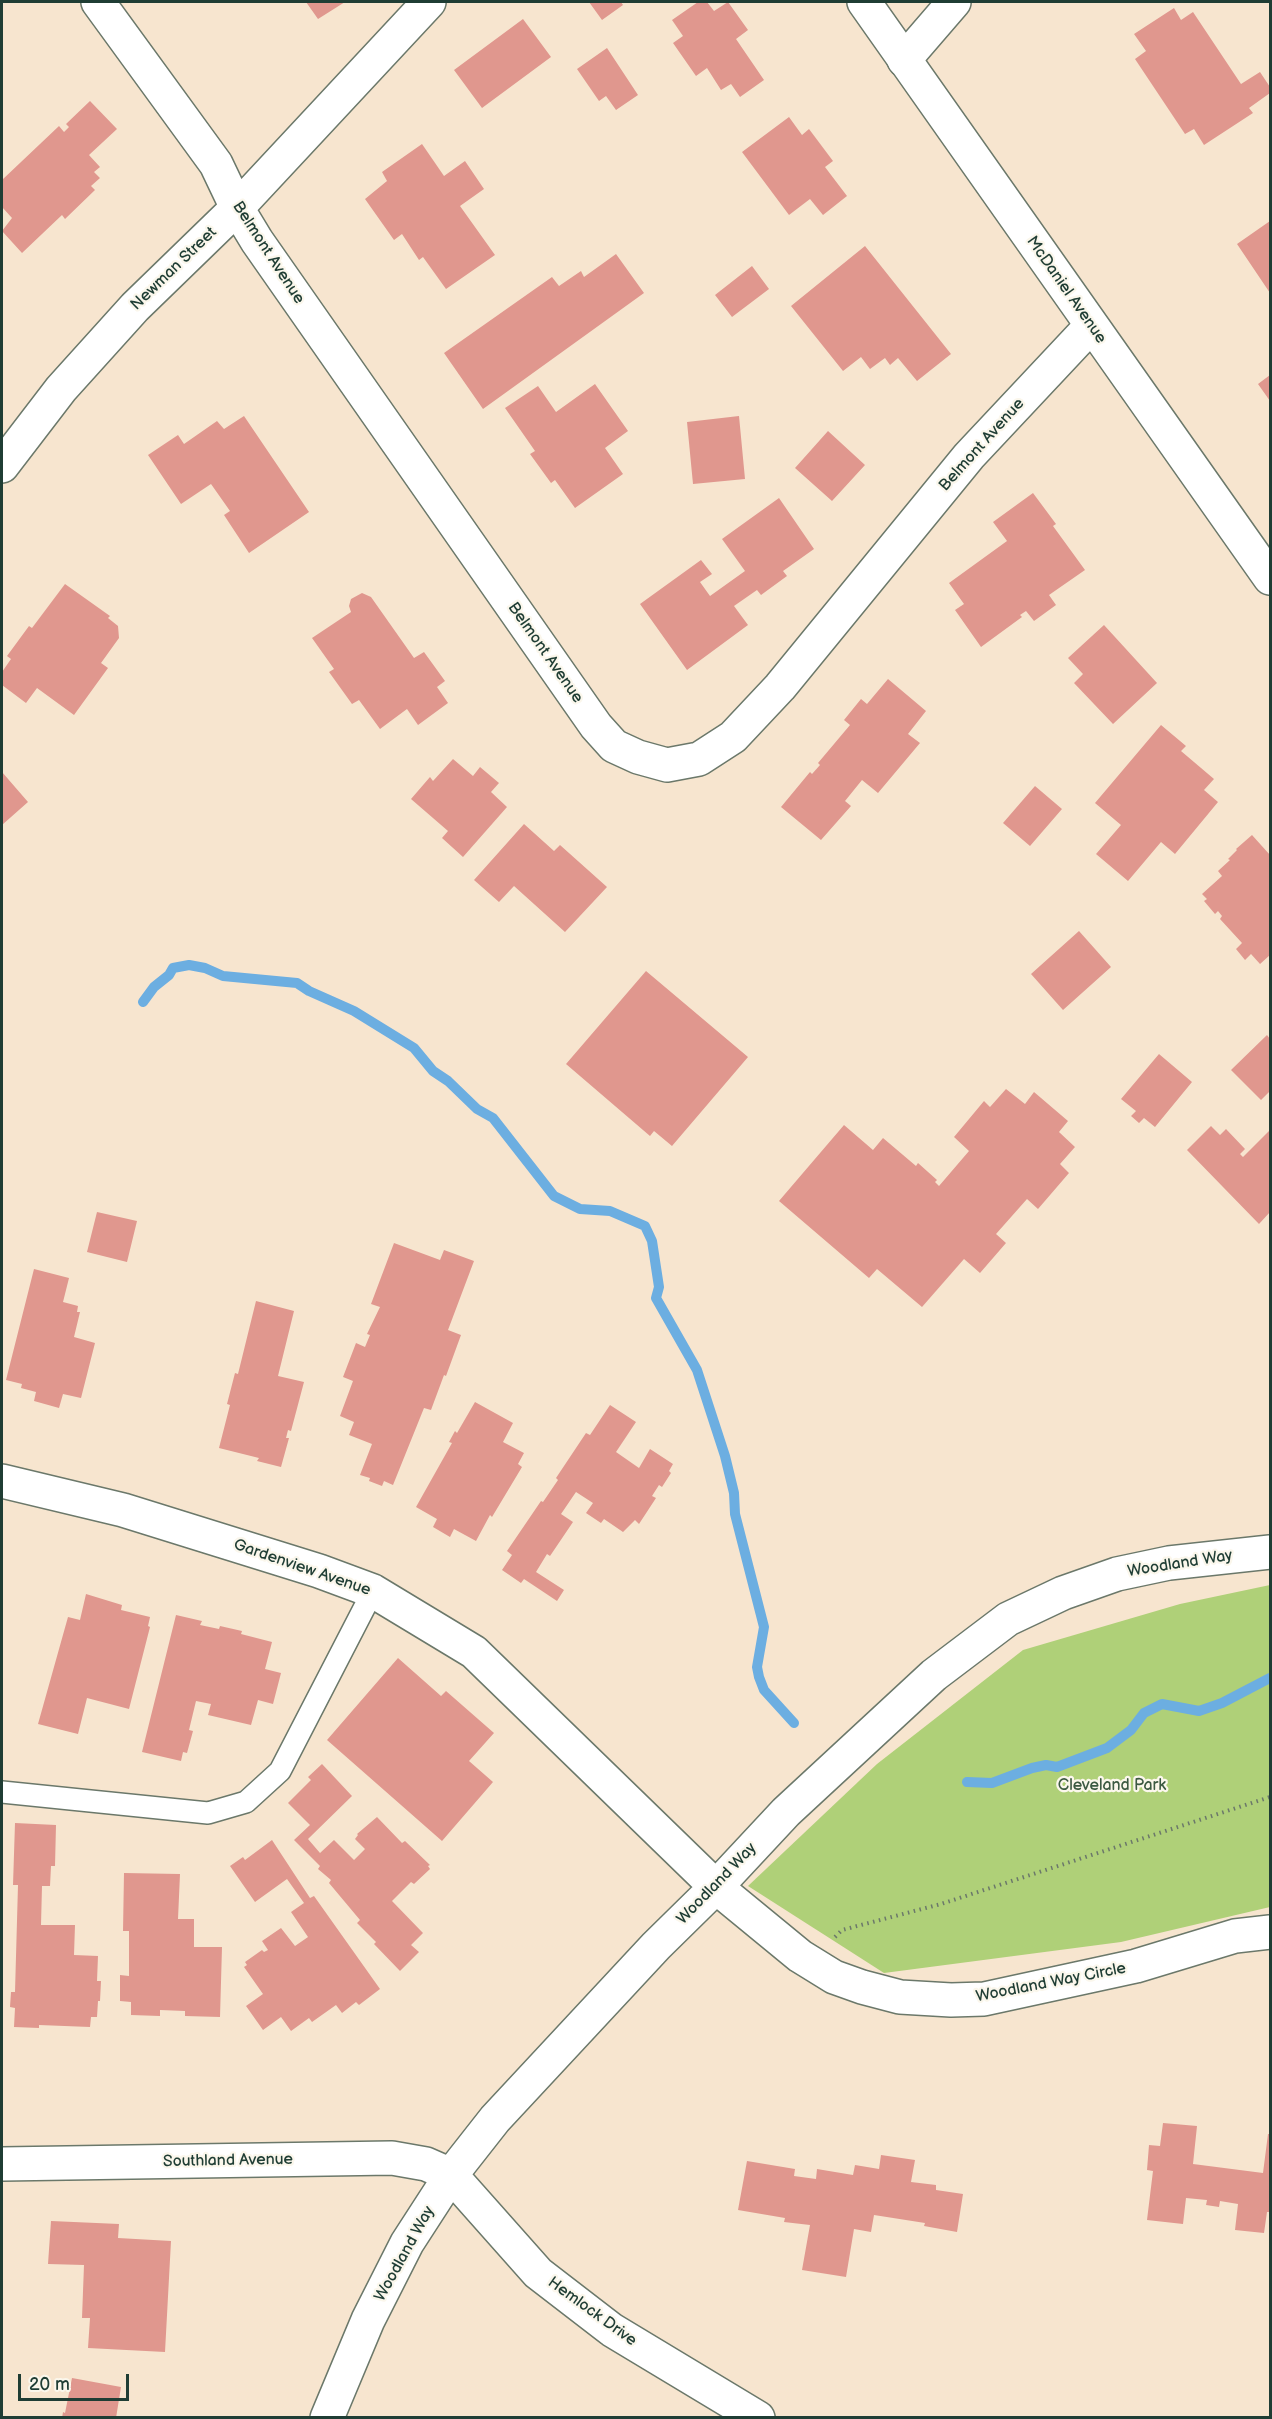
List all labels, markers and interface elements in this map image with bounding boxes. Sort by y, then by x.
street label: Belmont Avenue [228,198,308,308]
street label: Newman Street [127,223,221,315]
street label: McDaniel Avenue [1022,233,1110,347]
street label: Belmont Avenue [935,395,1029,495]
street label: Belmont Avenue [503,599,587,707]
street label: Gardenview Avenue [231,1536,373,1600]
street label: Woodland Way [1126,1546,1234,1582]
park label: Cleveland Park [1058,1776,1166,1796]
street label: Woodland Way [673,1839,761,1929]
street label: Woodland Way Circle [974,1959,1128,2007]
street label: Southland Avenue [163,2150,293,2172]
street label: Woodland Way [371,2203,439,2305]
street label: Hemlock Drive [544,2273,640,2351]
scale bar [21,2362,132,2400]
text: 20 m [29,2374,70,2395]

